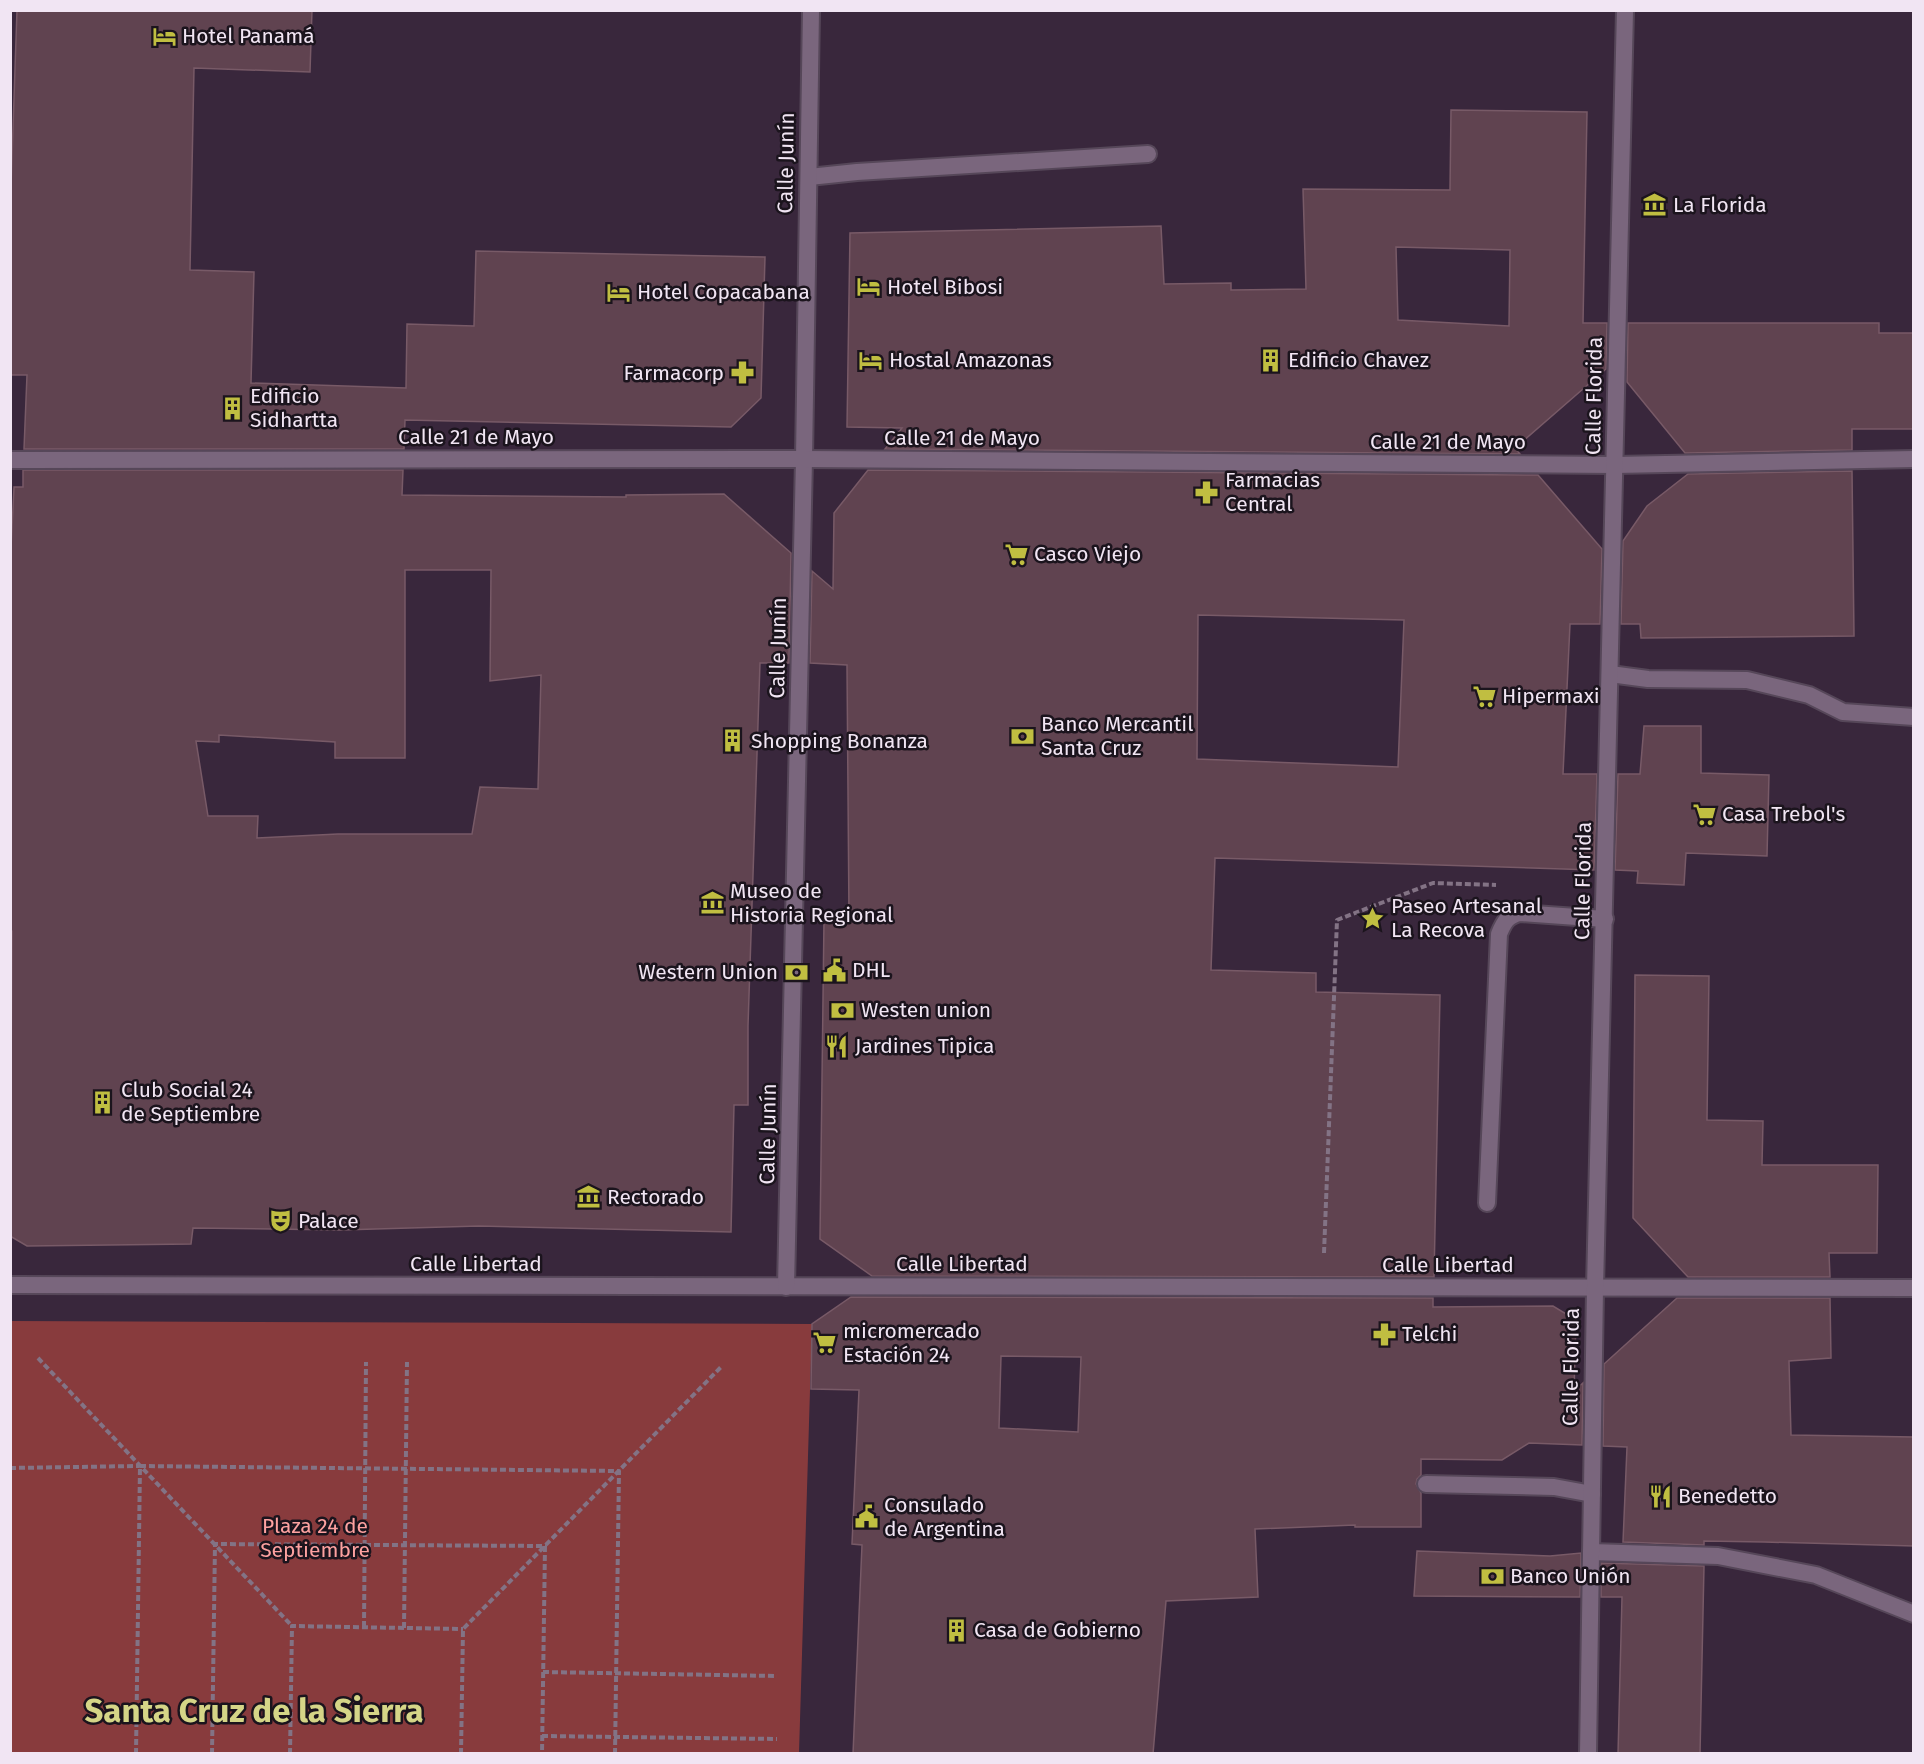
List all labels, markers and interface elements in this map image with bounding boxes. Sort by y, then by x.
hotel icon: Hotel Panamá [151,23,177,49]
place label: Hotel Panamá [182,23,315,49]
street label: Calle Junín [772,112,800,214]
museum icon: La Florida [1642,192,1668,218]
place label: La Florida [1673,192,1767,218]
hotel icon: Hotel Bibosi [856,274,882,300]
place label: Hotel Bibosi [887,274,1003,300]
hotel icon: Hotel Copacabana [606,279,632,305]
place label: Hotel Copacabana [637,279,810,305]
street label: Calle Florida [1580,337,1608,455]
hotel icon: Hostal Amazonas [858,347,884,373]
place label: Hostal Amazonas [889,347,1052,373]
building icon: Edificio Chavez [1257,347,1283,373]
place label: Edificio Chavez [1288,347,1429,373]
place label: Farmacorp [624,360,724,386]
pharmacy icon: Farmacorp [729,360,755,386]
place label: Edificio Sidhartta [250,383,338,433]
building icon: Edificio Sidhartta [219,395,245,421]
street label: Calle 21 de Mayo [398,424,554,450]
street label: Calle 21 de Mayo [884,425,1040,451]
street label: Calle 21 de Mayo [1370,429,1526,455]
place label: Farmacias Central [1225,467,1320,517]
pharmacy icon: Farmacias Central [1194,479,1220,505]
supermarket icon: Casco Viejo [1003,541,1029,567]
place label: Casco Viejo [1034,541,1141,567]
street label: Calle Junín [764,597,792,699]
supermarket icon: Hipermaxi [1471,683,1497,709]
place label: Hipermaxi [1502,683,1600,709]
place label: Banco Mercantil Santa Cruz [1041,711,1193,761]
bank icon: Banco Mercantil Santa Cruz [1010,723,1036,749]
building icon: Shopping Bonanza [720,728,746,754]
place label: Shopping Bonanza [751,728,928,754]
supermarket icon: Casa Trebol's [1691,801,1717,827]
place label: Casa Trebol's [1722,801,1845,827]
street label: Calle Florida [1569,822,1597,940]
place label: Museo de Historia Regional [730,878,893,928]
museum icon: Museo de Historia Regional [699,890,725,916]
place label: Paseo Artesanal La Recova [1391,893,1542,943]
place icon: Paseo Artesanal La Recova [1360,905,1386,931]
public building icon: DHL [821,957,847,983]
place label: DHL [852,957,891,983]
place label: Western Union [638,959,778,985]
bank icon: Western Union [783,959,809,985]
bank icon: Westen union [830,997,856,1023]
place label: Westen union [861,997,991,1023]
restaurant icon: Jardines Tipica [824,1033,850,1059]
place label: Jardines Tipica [855,1033,994,1059]
place label: Club Social 24 de Septiembre [121,1077,260,1127]
street label: Calle Junín [754,1083,782,1185]
building icon: Club Social 24 de Septiembre [90,1089,116,1115]
museum icon: Rectorado [576,1184,602,1210]
place label: Rectorado [607,1184,704,1210]
theatre icon: Palace [267,1208,293,1234]
place label: Palace [298,1208,359,1234]
street label: Calle Libertad [410,1251,542,1277]
street label: Calle Libertad [896,1251,1028,1277]
street label: Calle Libertad [1382,1252,1514,1278]
street label: Calle Florida [1557,1308,1585,1426]
place label: micromercado Estación 24 [843,1318,980,1368]
pharmacy icon: Telchi [1371,1321,1397,1347]
place label: Telchi [1402,1321,1457,1347]
supermarket icon: micromercado Estación 24 [812,1330,838,1356]
restaurant icon: Benedetto [1647,1483,1673,1509]
place label: Benedetto [1678,1483,1777,1509]
place label: Consulado de Argentina [884,1492,1005,1542]
public building icon: Consulado de Argentina [853,1504,879,1530]
park label: Plaza 24 de Septiembre [260,1513,370,1563]
bank icon: Banco Unión [1479,1563,1505,1589]
place label: Banco Unión [1510,1563,1631,1589]
building icon: Casa de Gobierno [943,1617,969,1643]
place label: Casa de Gobierno [974,1617,1141,1643]
district label: Santa Cruz de la Sierra [84,1691,424,1731]

